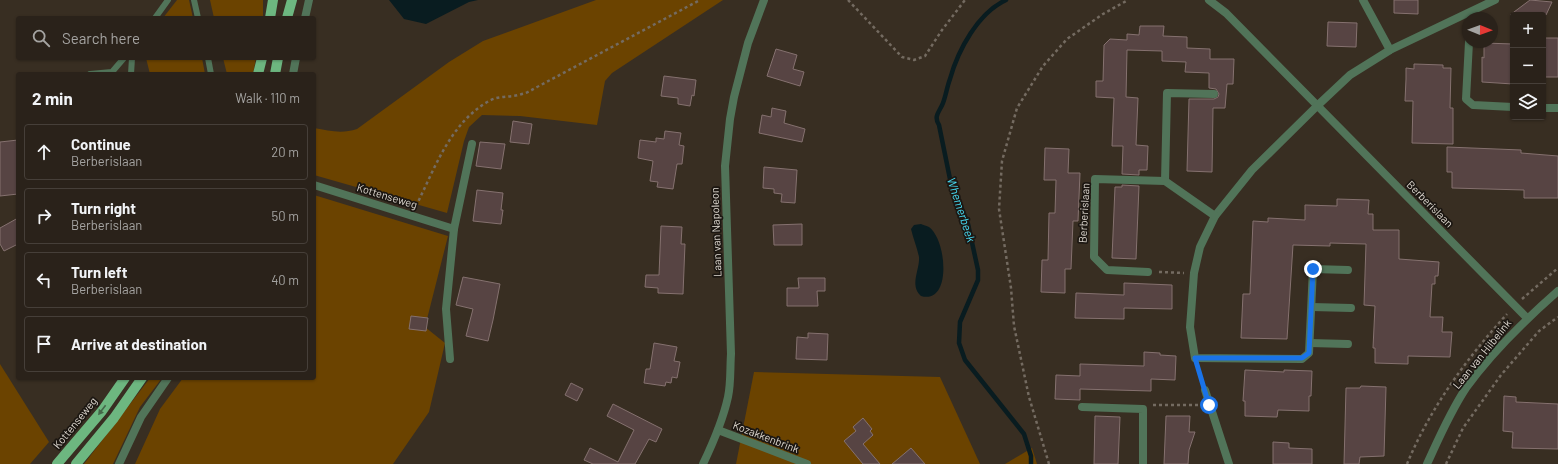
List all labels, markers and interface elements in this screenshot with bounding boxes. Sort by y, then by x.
north arrow [1462,12,1498,48]
map controls [1510,12,1546,120]
button: + [1510,12,1546,48]
search box [16,16,316,60]
icon: search [30,27,52,49]
text: Search here [62,29,140,47]
button: − [1510,48,1546,84]
button: layers [1510,84,1546,120]
text: 2 min [32,88,73,108]
text: Walk · 110 m [235,90,300,106]
text: Continue [71,135,131,153]
icon: ahead [33,141,55,163]
text: 20 m [271,144,299,160]
text: Berberislaan [71,153,142,169]
water label: Whemerbeek [945,176,979,244]
street label: Berberislaan [1404,178,1456,230]
street label: Kottenseweg [355,180,419,211]
street label: Berberislaan [1075,182,1092,243]
street label: Laan van Napoleon [707,187,724,277]
text: Turn right [71,199,136,217]
icon: right [33,205,55,227]
text: 50 m [272,208,299,224]
text: Berberislaan [71,217,142,233]
route end [1304,260,1322,278]
text: Turn left [71,263,127,281]
icon: left [33,269,55,291]
text: 40 m [271,272,299,288]
text: Berberislaan [71,281,142,297]
street label: Laan van Hilbelink [1450,316,1514,391]
icon: arrive [33,333,55,355]
text: Arrive at destination [71,335,207,353]
street label: Kottenseweg [50,394,99,451]
route start [1200,396,1218,414]
one-way arrow [98,404,106,415]
street label: Kozakkenbrink [731,418,802,455]

